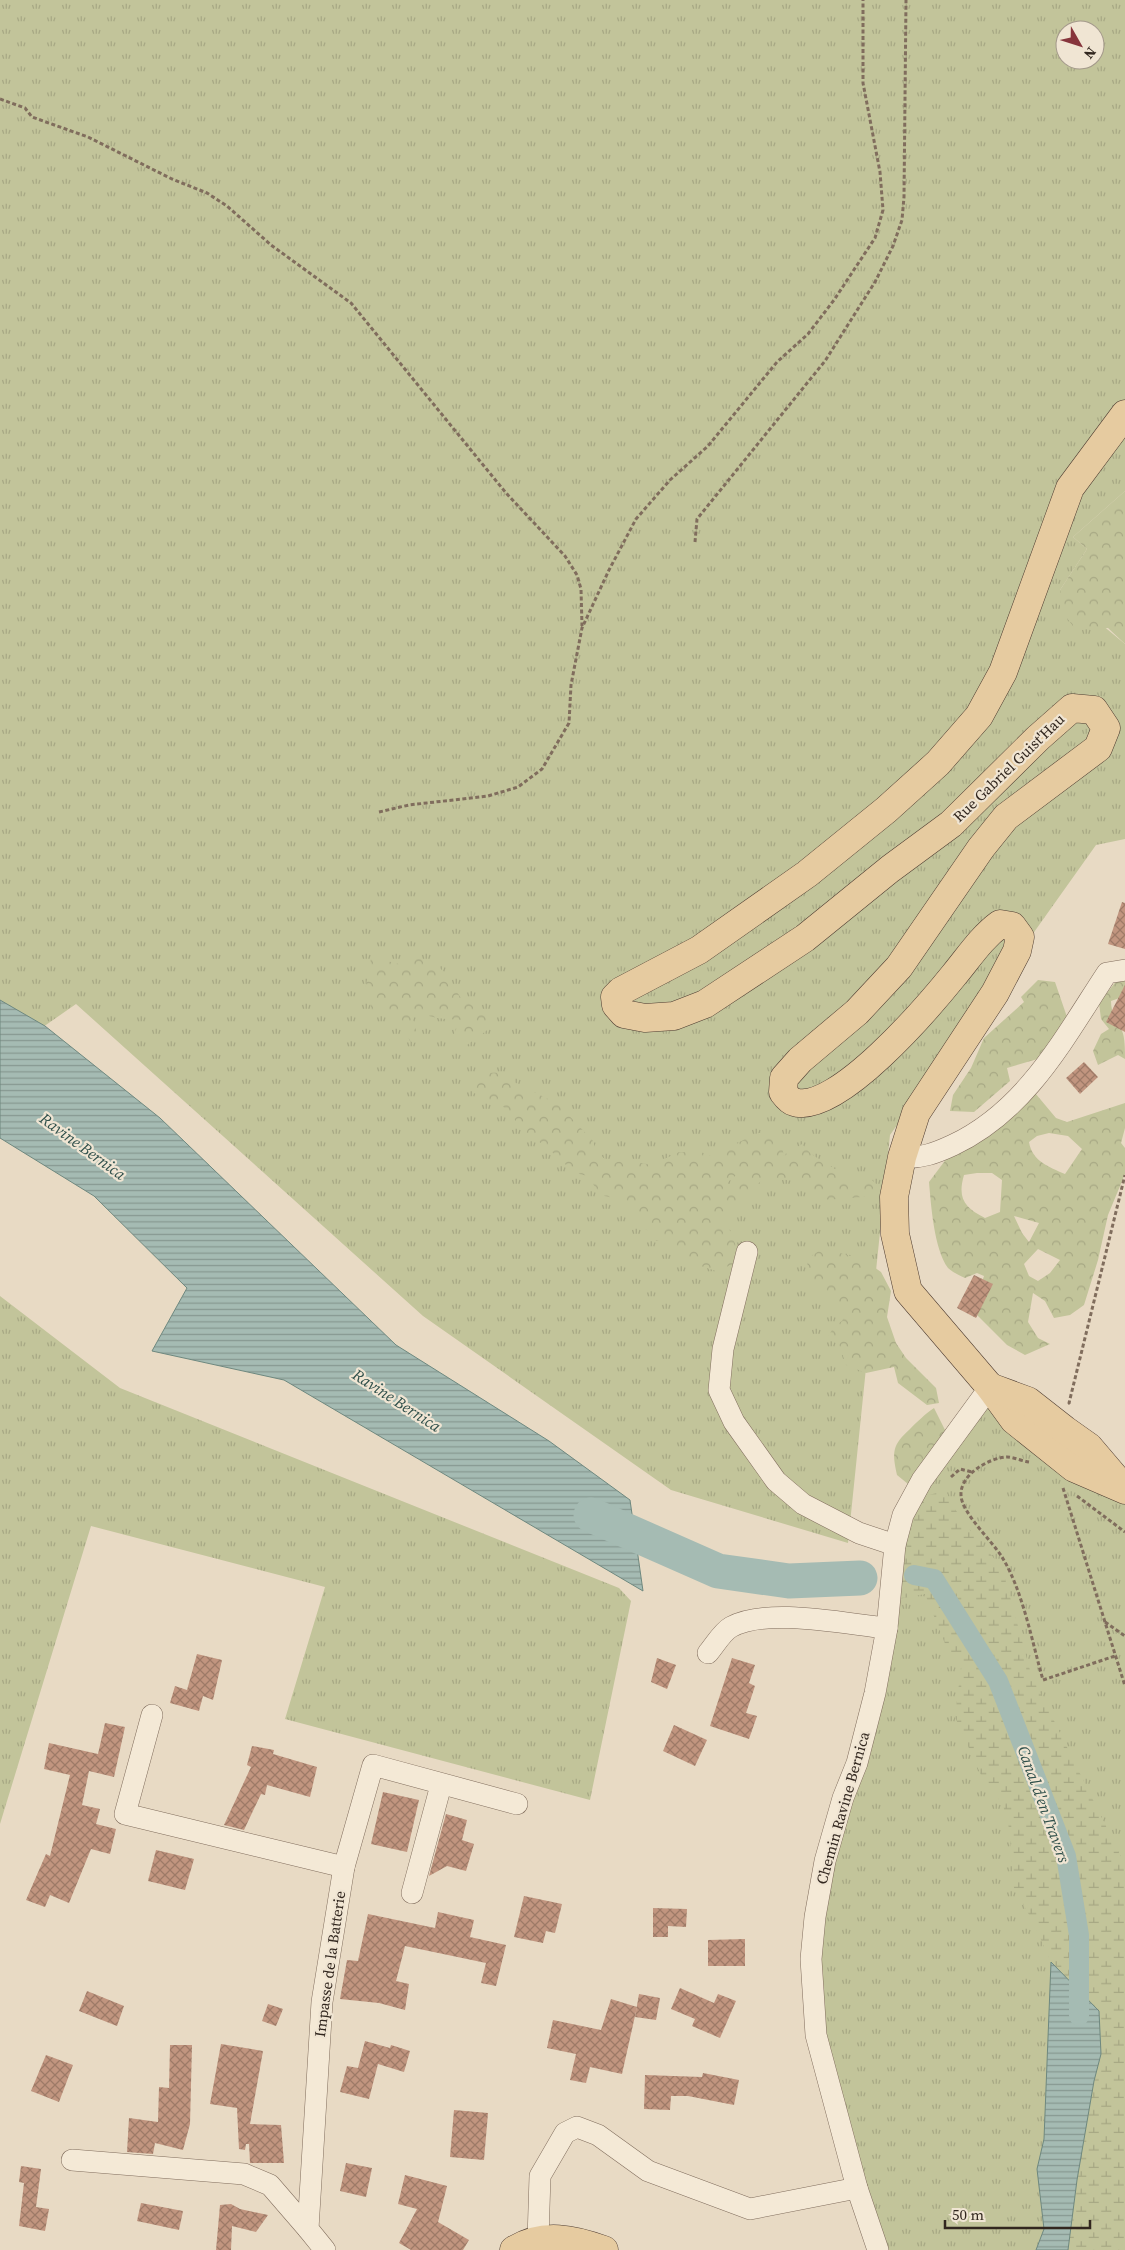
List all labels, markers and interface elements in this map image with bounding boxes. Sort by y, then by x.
north arrow [1055,20,1105,70]
text: N [1079,43,1101,63]
street label: Rue Gabriel Guist'Hau [948,709,1069,827]
water label: Ravine Bernica [35,1107,131,1185]
water label: Ravine Bernica [348,1363,446,1437]
street label: Chemin Ravine Bernica [811,1729,874,1887]
water label: Canal d'en Travers [1013,1743,1075,1866]
street label: Impasse de la Batterie [309,1889,350,2038]
scale bar [945,2198,1090,2230]
text: 50 m [952,2204,984,2225]

